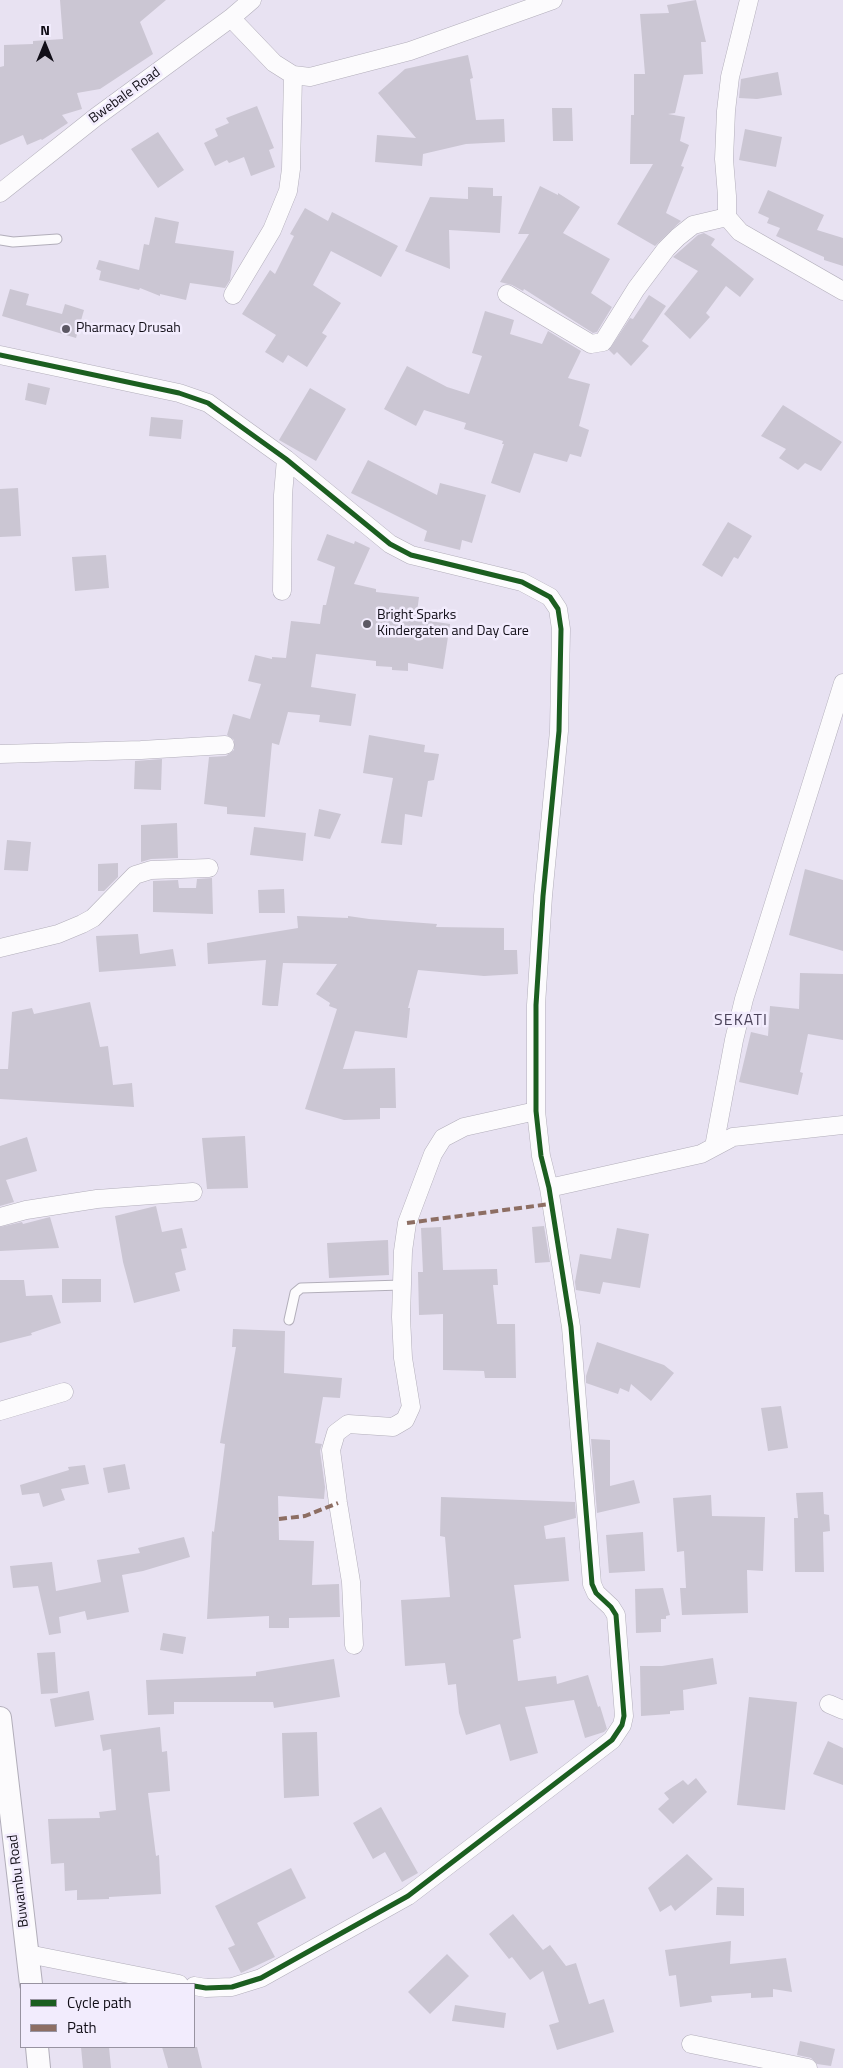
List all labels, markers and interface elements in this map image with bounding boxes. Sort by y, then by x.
text: N [40,19,50,40]
north arrow [20,20,70,70]
street label: Bwebale Road [86,64,164,128]
place label: Pharmacy Drusah [76,321,181,337]
marker: Pharmacy Drusah [60,323,72,335]
place label: Bright Sparks Kindergaten and Day Care [377,608,529,640]
marker: Bright Sparks Kindergaten and Day Care [361,618,373,630]
district label: SEKATI [713,1011,769,1031]
street label: Buwambu Road [5,1834,33,1928]
legend [20,1983,195,2048]
text: Cycle path [67,1991,132,2014]
text: Path [67,2016,97,2039]

